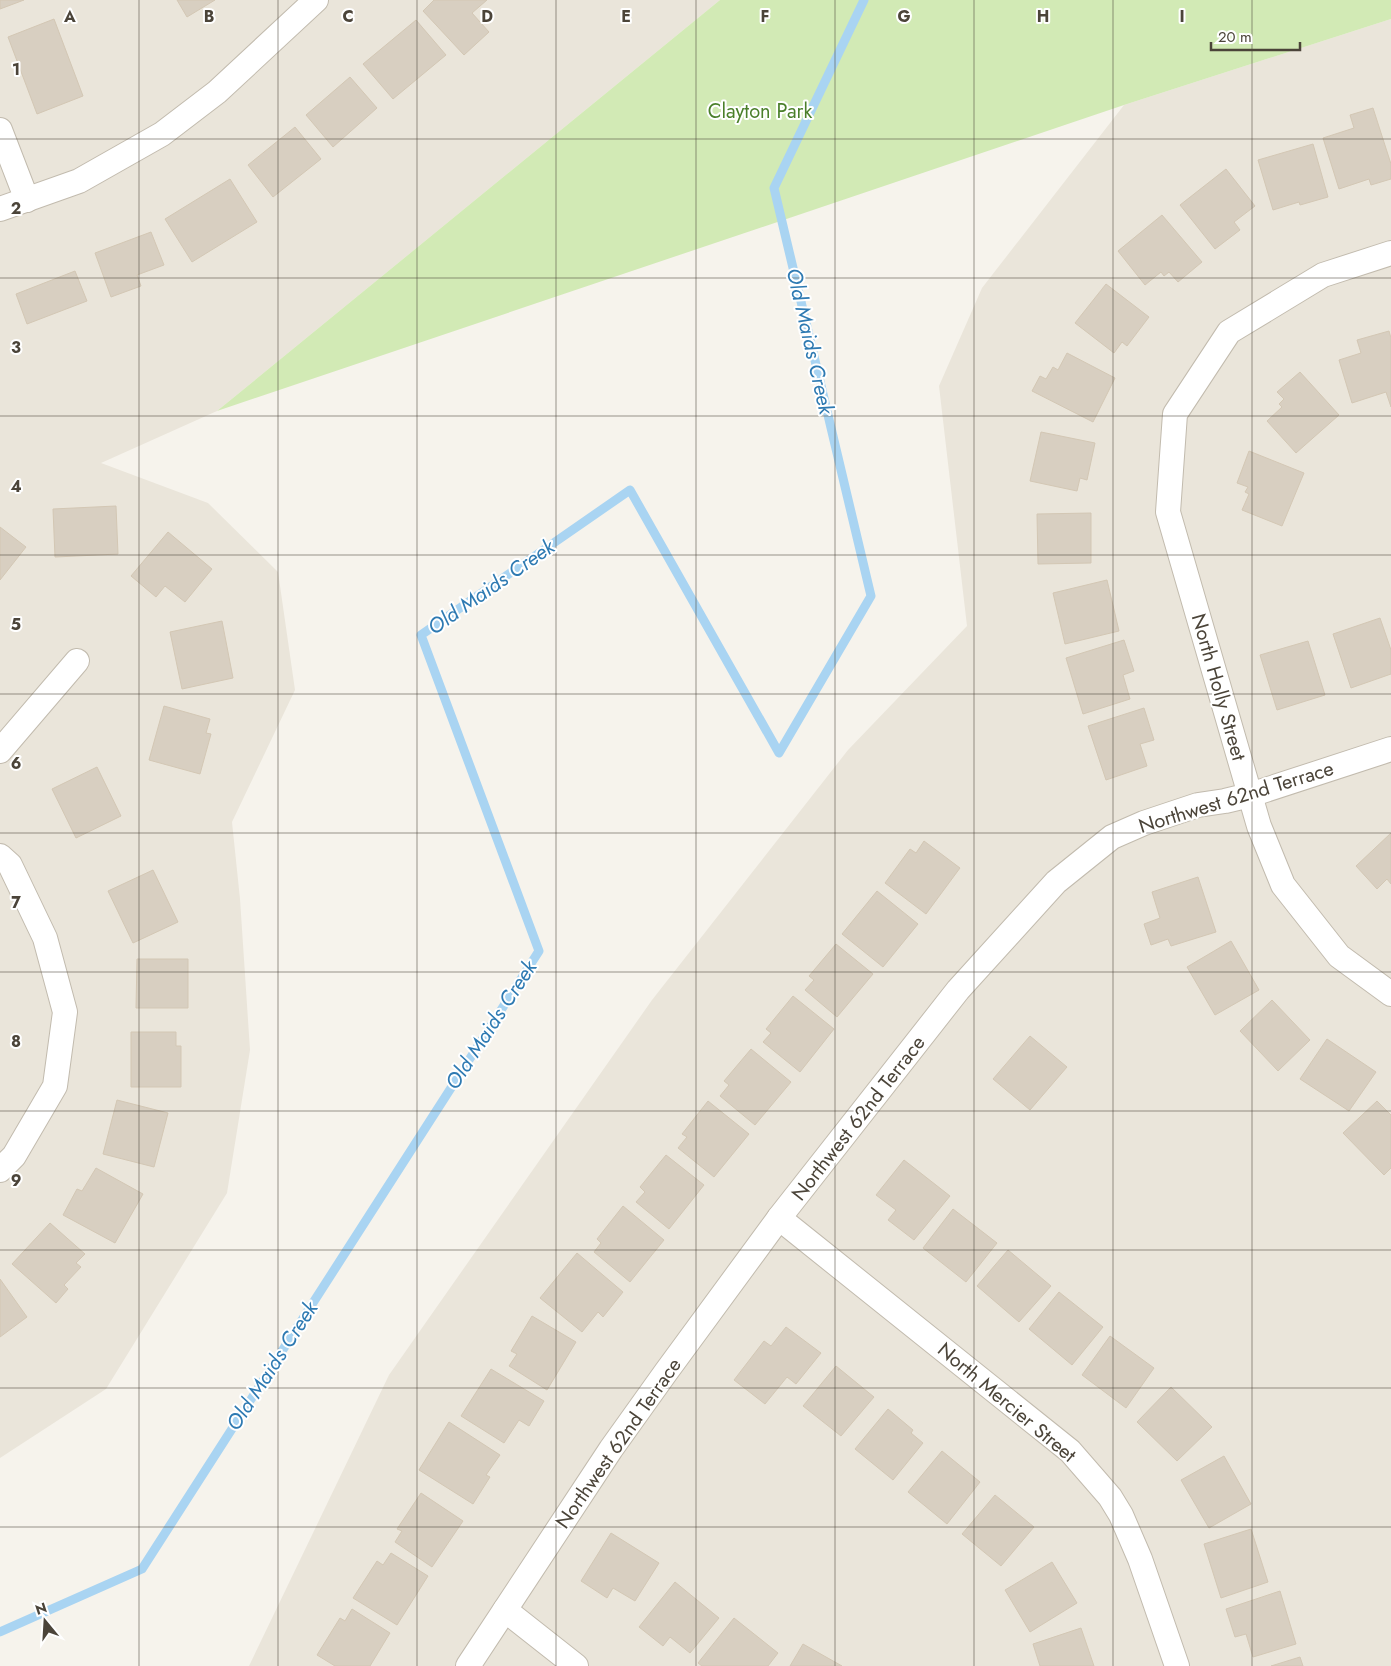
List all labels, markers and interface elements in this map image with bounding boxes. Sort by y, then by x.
text: A [63,5,76,28]
text: B [204,5,214,28]
text: C [342,5,354,28]
text: D [481,5,493,28]
text: E [621,5,631,28]
text: F [761,5,769,28]
text: G [897,5,911,28]
text: H [1037,5,1049,28]
text: I [1179,5,1185,28]
scale bar [1211,20,1300,52]
text: 20 m [1218,26,1252,48]
text: 1 [12,58,20,81]
park label: Clayton Park [708,97,812,126]
text: 2 [11,197,21,220]
water label: Old Maids Creek [779,265,842,418]
text: 3 [11,336,21,359]
text: 4 [10,475,22,498]
water label: Old Maids Creek [421,531,561,642]
street label: North Holly Street [1184,610,1253,764]
text: 5 [11,613,21,636]
text: 6 [11,752,21,775]
street label: Northwest 62nd Terrace [1135,754,1337,841]
text: 7 [11,891,21,914]
water label: Old Maids Creek [438,954,545,1096]
text: 8 [11,1030,21,1053]
street label: Northwest 62nd Terrace [785,1030,932,1207]
text: 9 [11,1169,21,1192]
water label: Old Maids Creek [219,1295,326,1437]
street label: North Mercier Street [931,1336,1083,1469]
street label: Northwest 62nd Terrace [548,1352,688,1535]
north arrow [20,1596,70,1646]
text: N [33,1597,49,1620]

